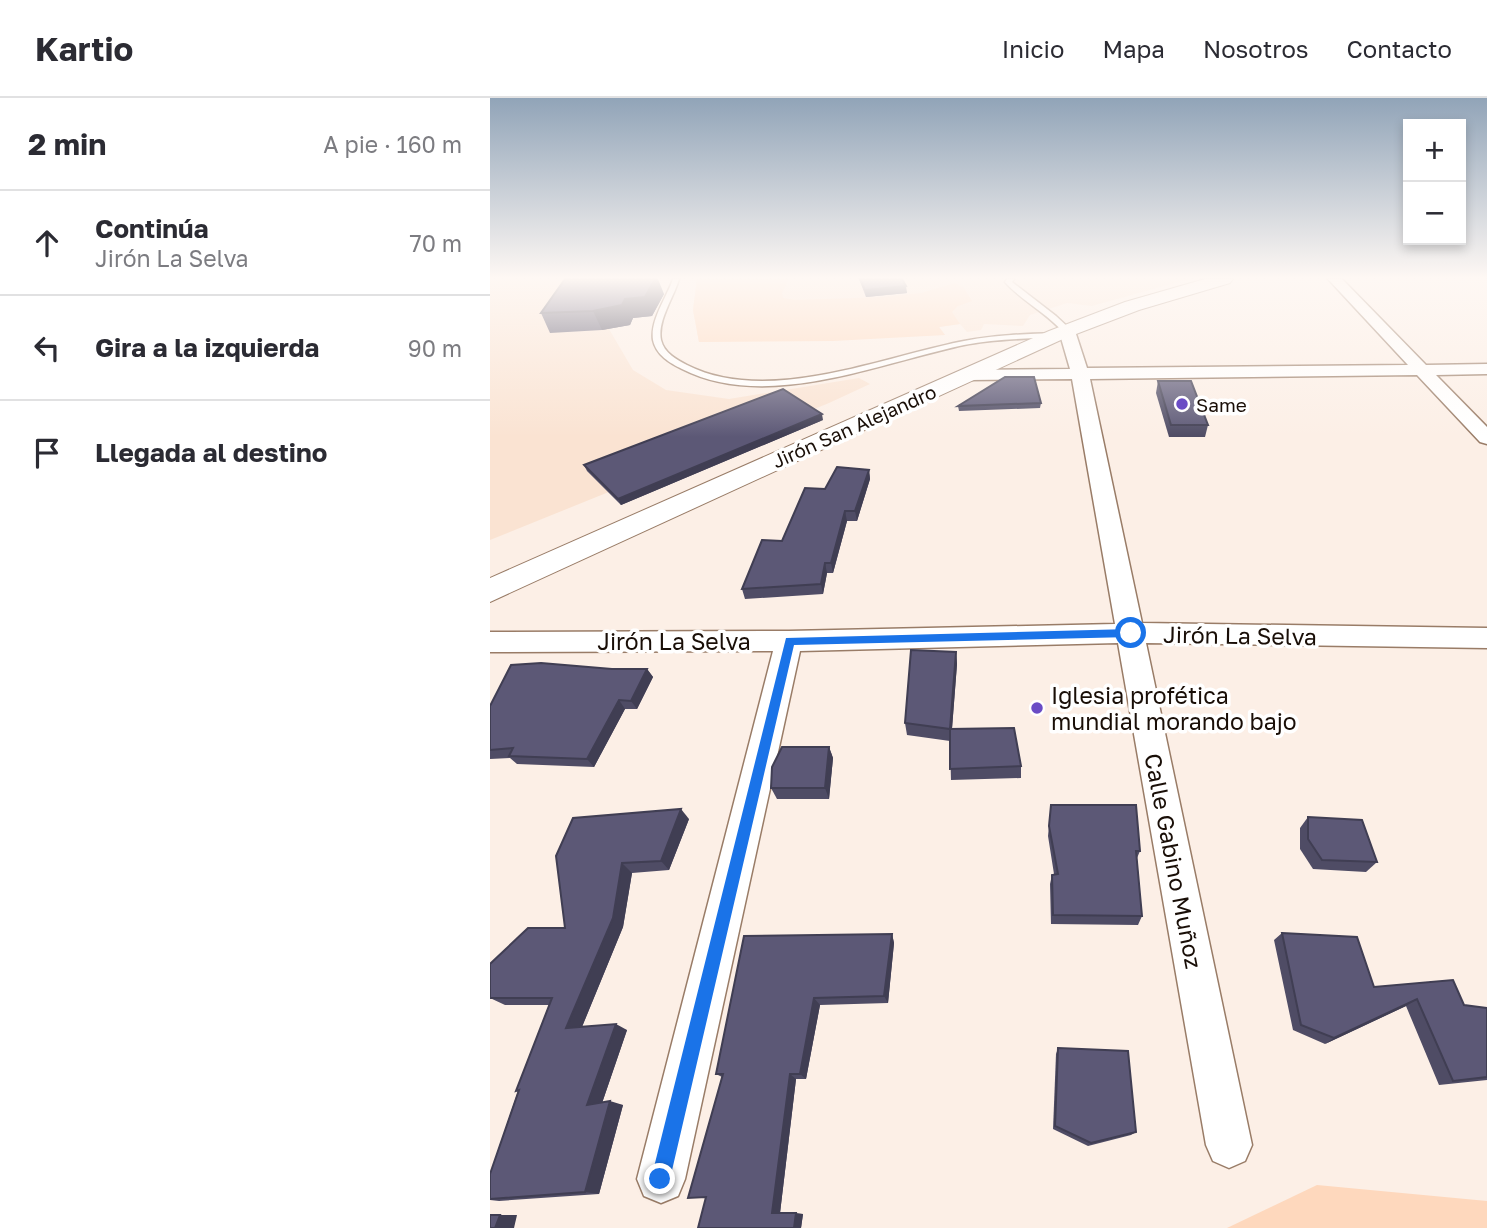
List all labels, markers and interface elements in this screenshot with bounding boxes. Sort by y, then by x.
text: Kartio [35,29,133,68]
text: Inicio [1002,34,1064,63]
text: Mapa [1102,34,1165,63]
text: Nosotros [1203,34,1309,63]
text: Contacto [1347,34,1452,63]
map controls [1403,119,1466,245]
button: + [1403,119,1466,182]
text: 2 min [28,126,106,162]
text: A pie · 160 m [323,130,462,158]
button: − [1403,182,1466,245]
text: Continúa [95,213,209,244]
icon: ahead [28,224,66,262]
text: 70 m [409,229,462,257]
text: Jirón La Selva [95,244,249,272]
icon: left [28,329,66,367]
text: Gira a la izquierda [95,332,319,363]
text: 90 m [408,334,462,362]
street label: Jirón San Alejandro [768,379,940,473]
place label: Same [1196,393,1247,416]
marker: Same [1174,396,1190,412]
icon: arrive [28,434,66,472]
text: Llegada al destino [95,437,327,468]
route start [1115,617,1146,648]
street label: Jirón La Selva [1163,620,1317,650]
street label: Jirón La Selva [597,627,751,655]
place label: Iglesia profética mundial morando bajo [1051,681,1297,735]
marker: Iglesia profética mundial morando bajo [1029,700,1045,716]
street label: Calle Gabino Muñoz [1139,751,1209,971]
route end [644,1163,675,1194]

